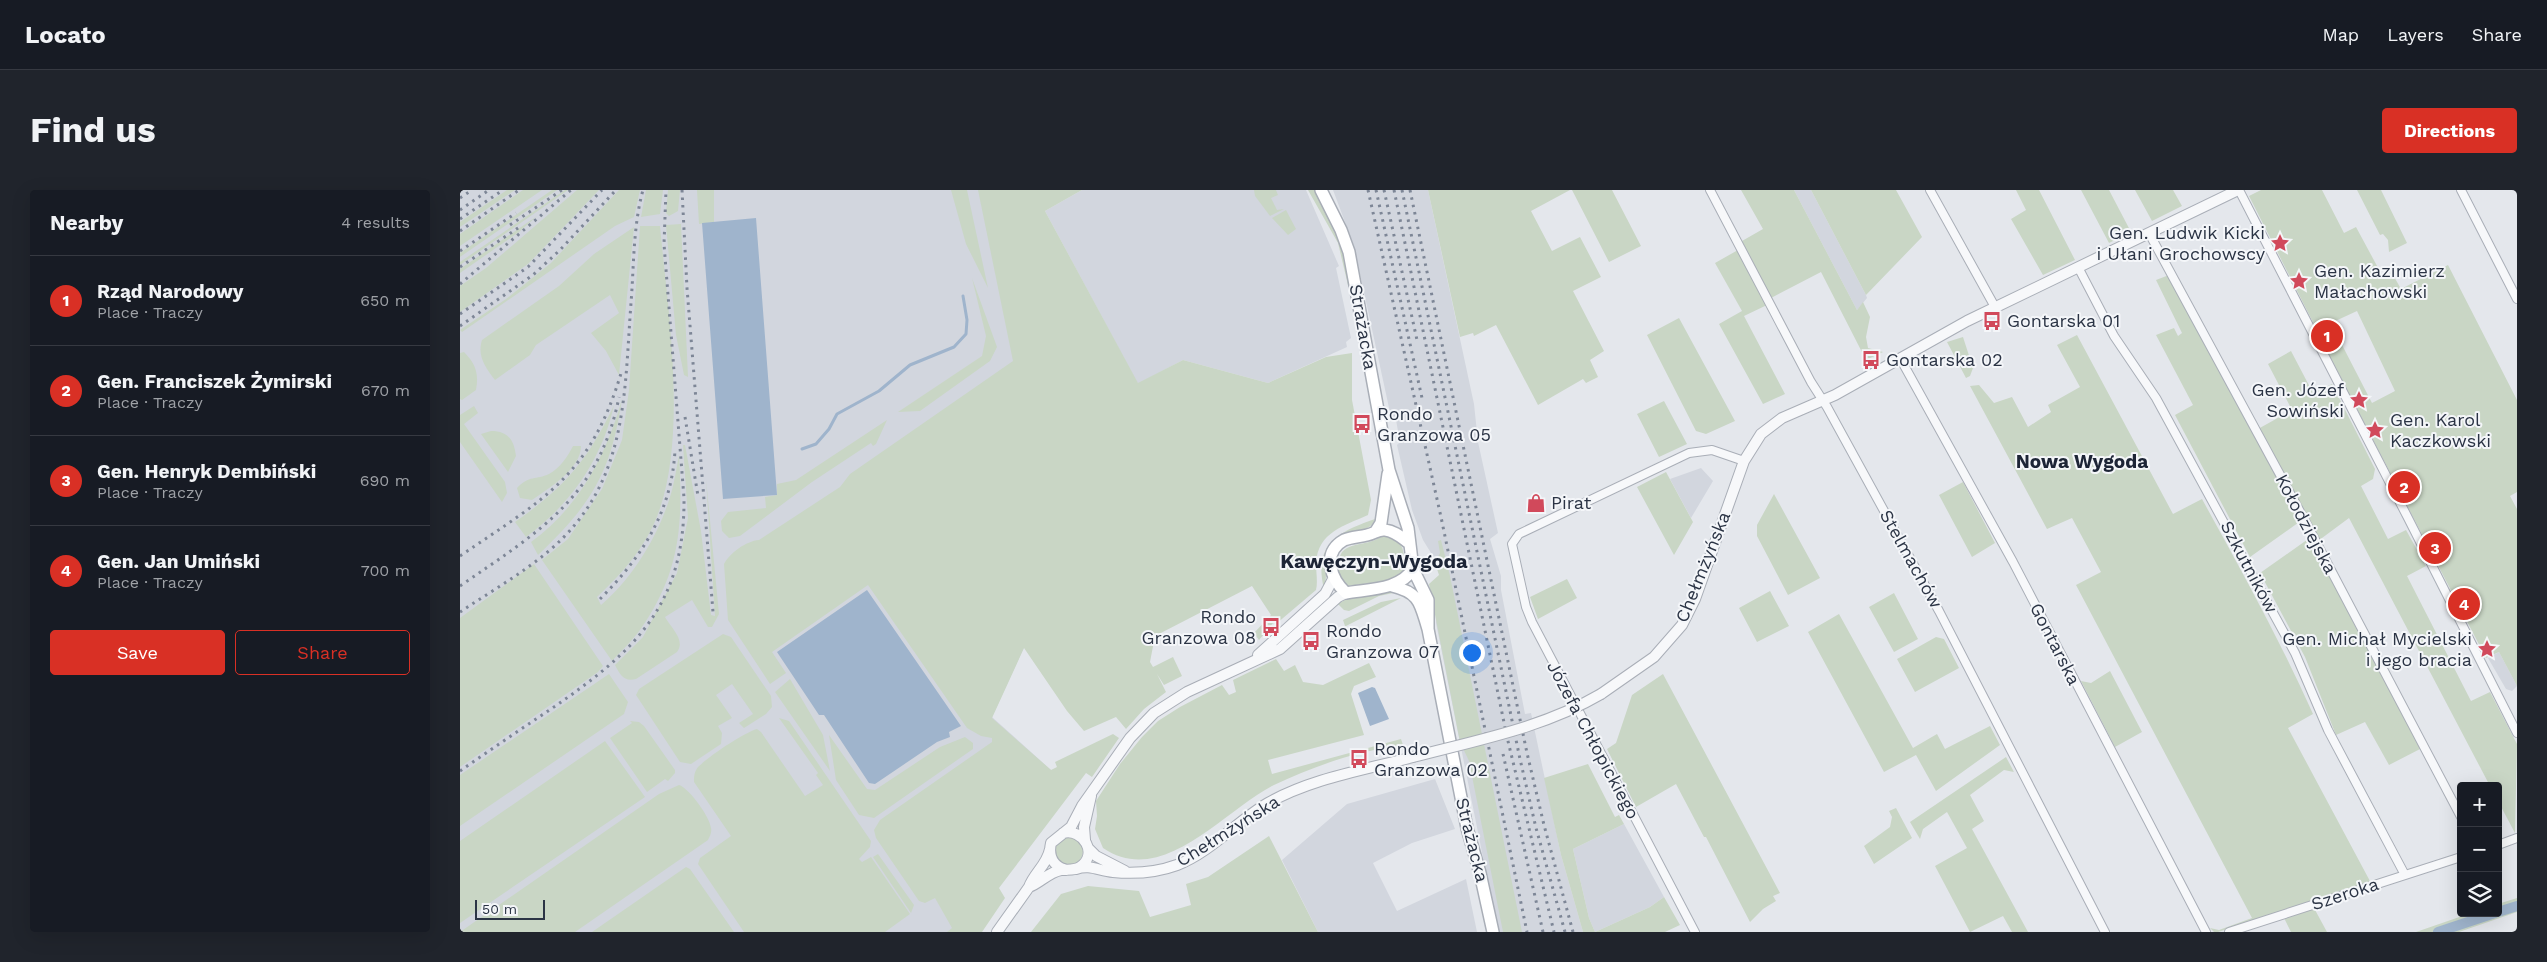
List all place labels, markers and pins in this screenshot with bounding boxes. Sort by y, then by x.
place label: Gen. Ludwik Kicki i Ułani Grochowscy [2096,222,2266,264]
place icon: Gen. Ludwik Kicki i Ułani Grochowscy [2269,232,2291,254]
place label: Gen. Kazimierz Małachowski [2314,260,2445,302]
place icon: Gen. Kazimierz Małachowski [2288,270,2310,292]
bus stop icon: Gontarska 01 [1981,310,2003,332]
place label: Gontarska 01 [2007,310,2120,331]
pin: 1 [2311,317,2343,355]
bus stop icon: Gontarska 02 [1860,349,1882,371]
place label: Gontarska 02 [1886,349,2003,370]
place label: Gen. Józef Sowiński [2251,379,2344,421]
place icon: Gen. Józef Sowiński [2348,389,2370,411]
place label: Rondo Granzowa 05 [1377,403,1491,445]
place label: Gen. Karol Kaczkowski [2390,409,2491,451]
bus stop icon: Rondo Granzowa 05 [1351,413,1373,435]
place icon: Gen. Karol Kaczkowski [2364,419,2386,441]
pin: 2 [2388,468,2420,506]
shop icon: Pirat [1525,492,1547,514]
place label: Pirat [1551,492,1592,513]
pin: 3 [2419,529,2451,567]
pin: 4 [2448,585,2480,623]
place label: Rondo Granzowa 08 [1142,606,1256,648]
bus stop icon: Rondo Granzowa 08 [1260,616,1282,638]
place label: Rondo Granzowa 07 [1326,620,1439,662]
place label: Gen. Michał Mycielski i jego bracia [2282,628,2472,670]
bus stop icon: Rondo Granzowa 07 [1300,630,1322,652]
place icon: Gen. Michał Mycielski i jego bracia [2476,638,2498,660]
place label: Rondo Granzowa 02 [1374,738,1488,780]
bus stop icon: Rondo Granzowa 02 [1348,748,1370,770]

